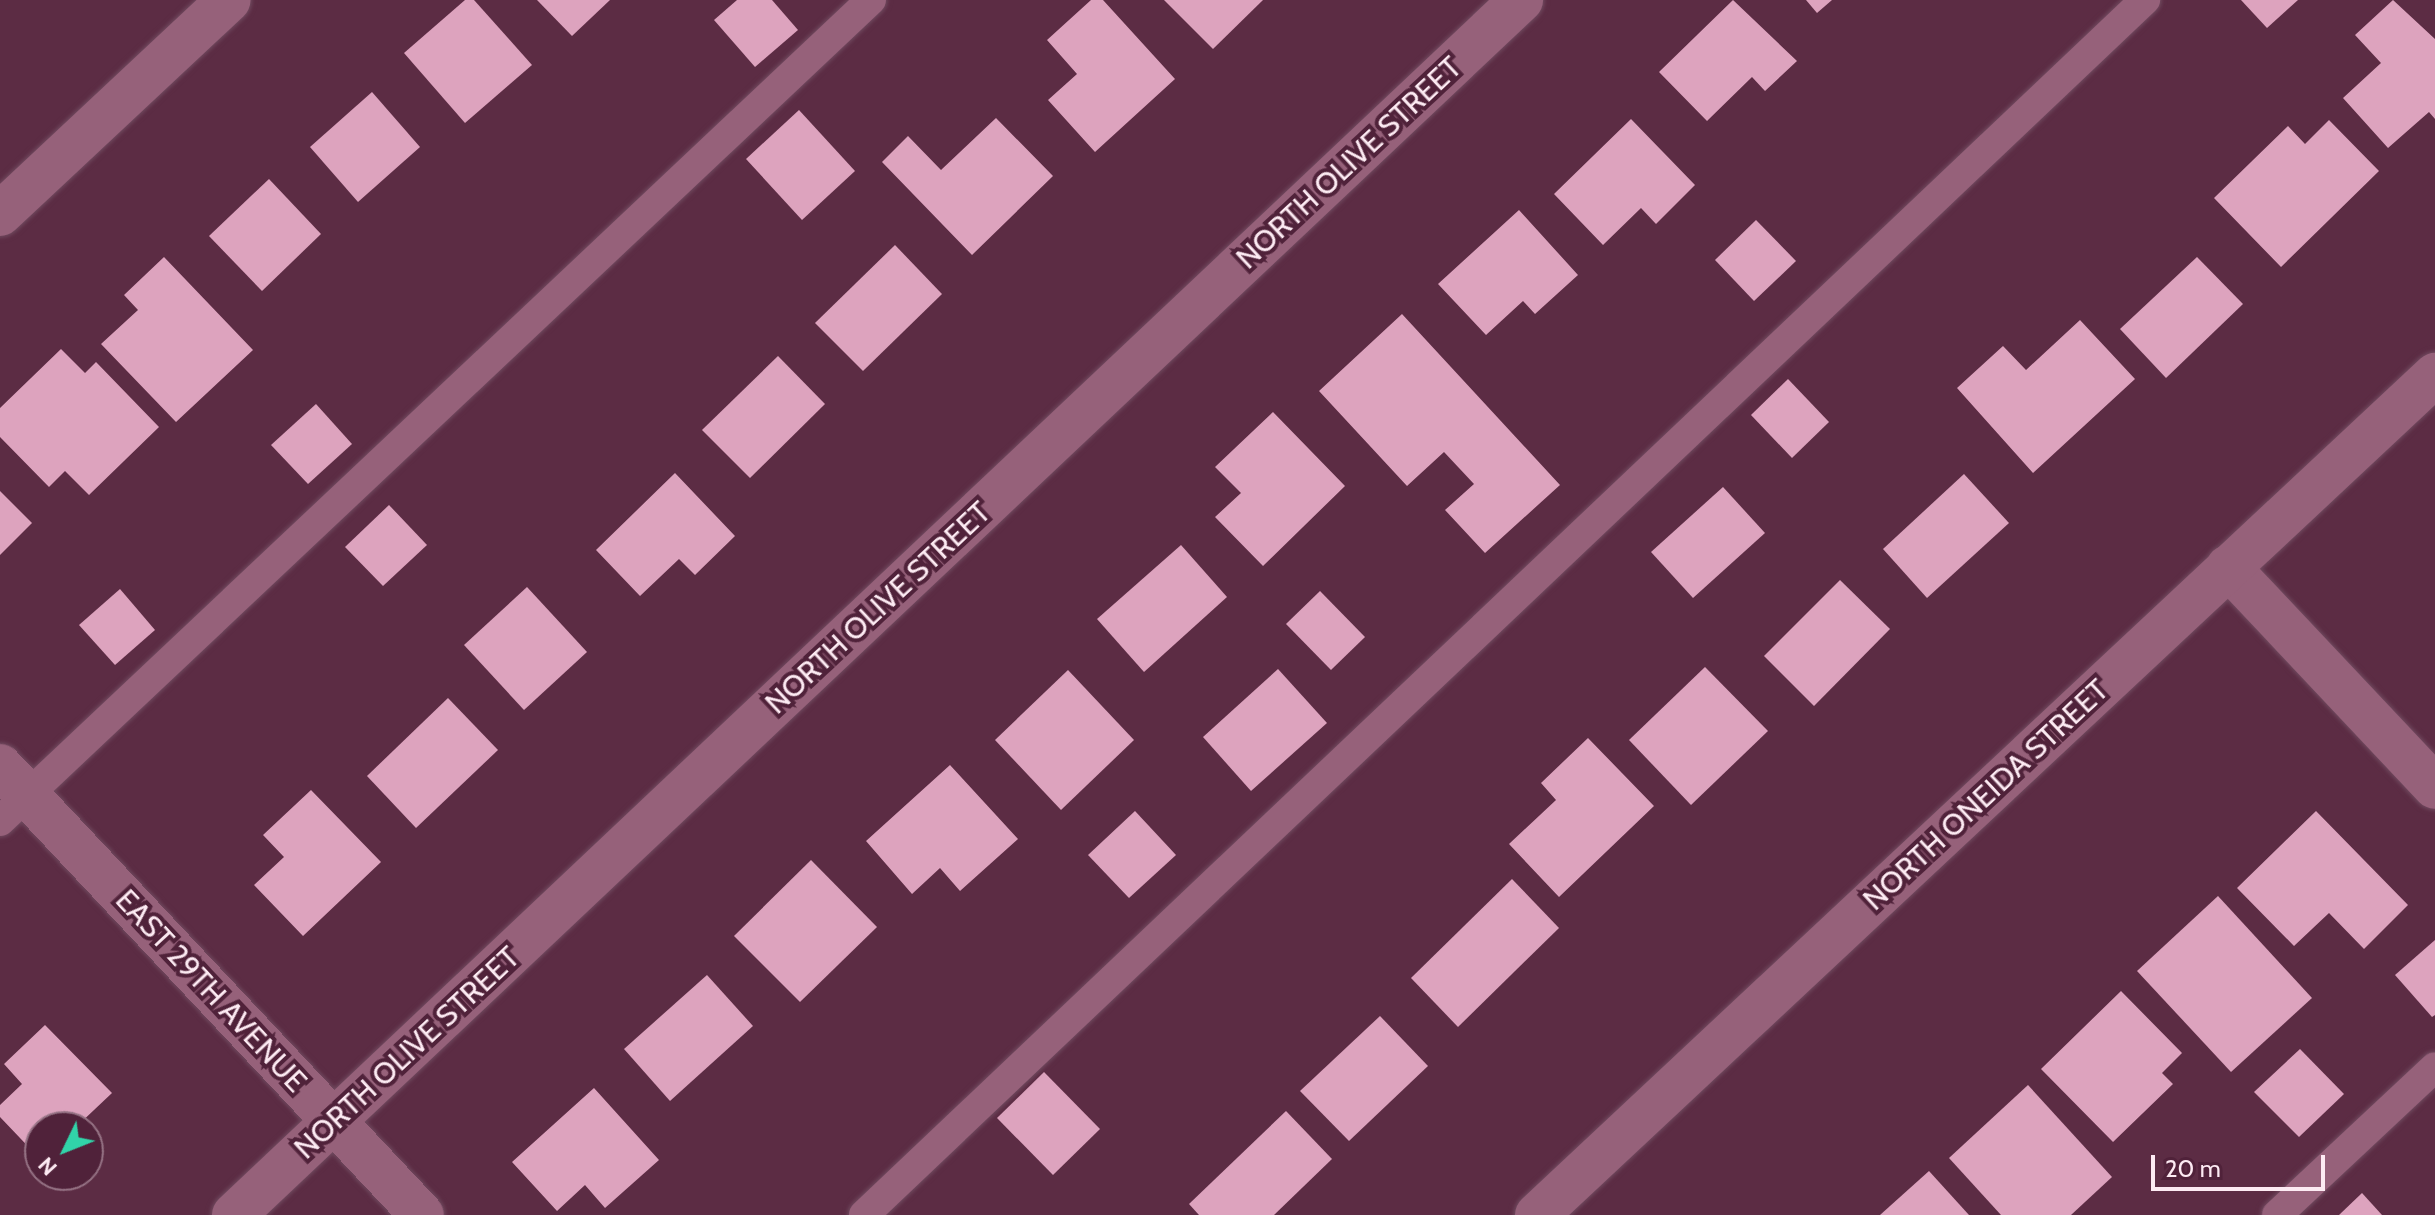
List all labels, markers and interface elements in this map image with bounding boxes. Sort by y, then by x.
street label: NORTH OLIVE STREET [1229,50,1469,276]
street label: NORTH OLIVE STREET [758,495,998,721]
street label: NORTH ONEIDA STREET [1856,672,2116,918]
street label: EAST 29TH AVENUE [108,882,314,1100]
street label: NORTH OLIVE STREET [287,940,527,1166]
north arrow [24,1111,104,1191]
scale bar [2155,1139,2329,1189]
text: N [32,1151,63,1181]
text: 20 m [2165,1154,2221,1183]

